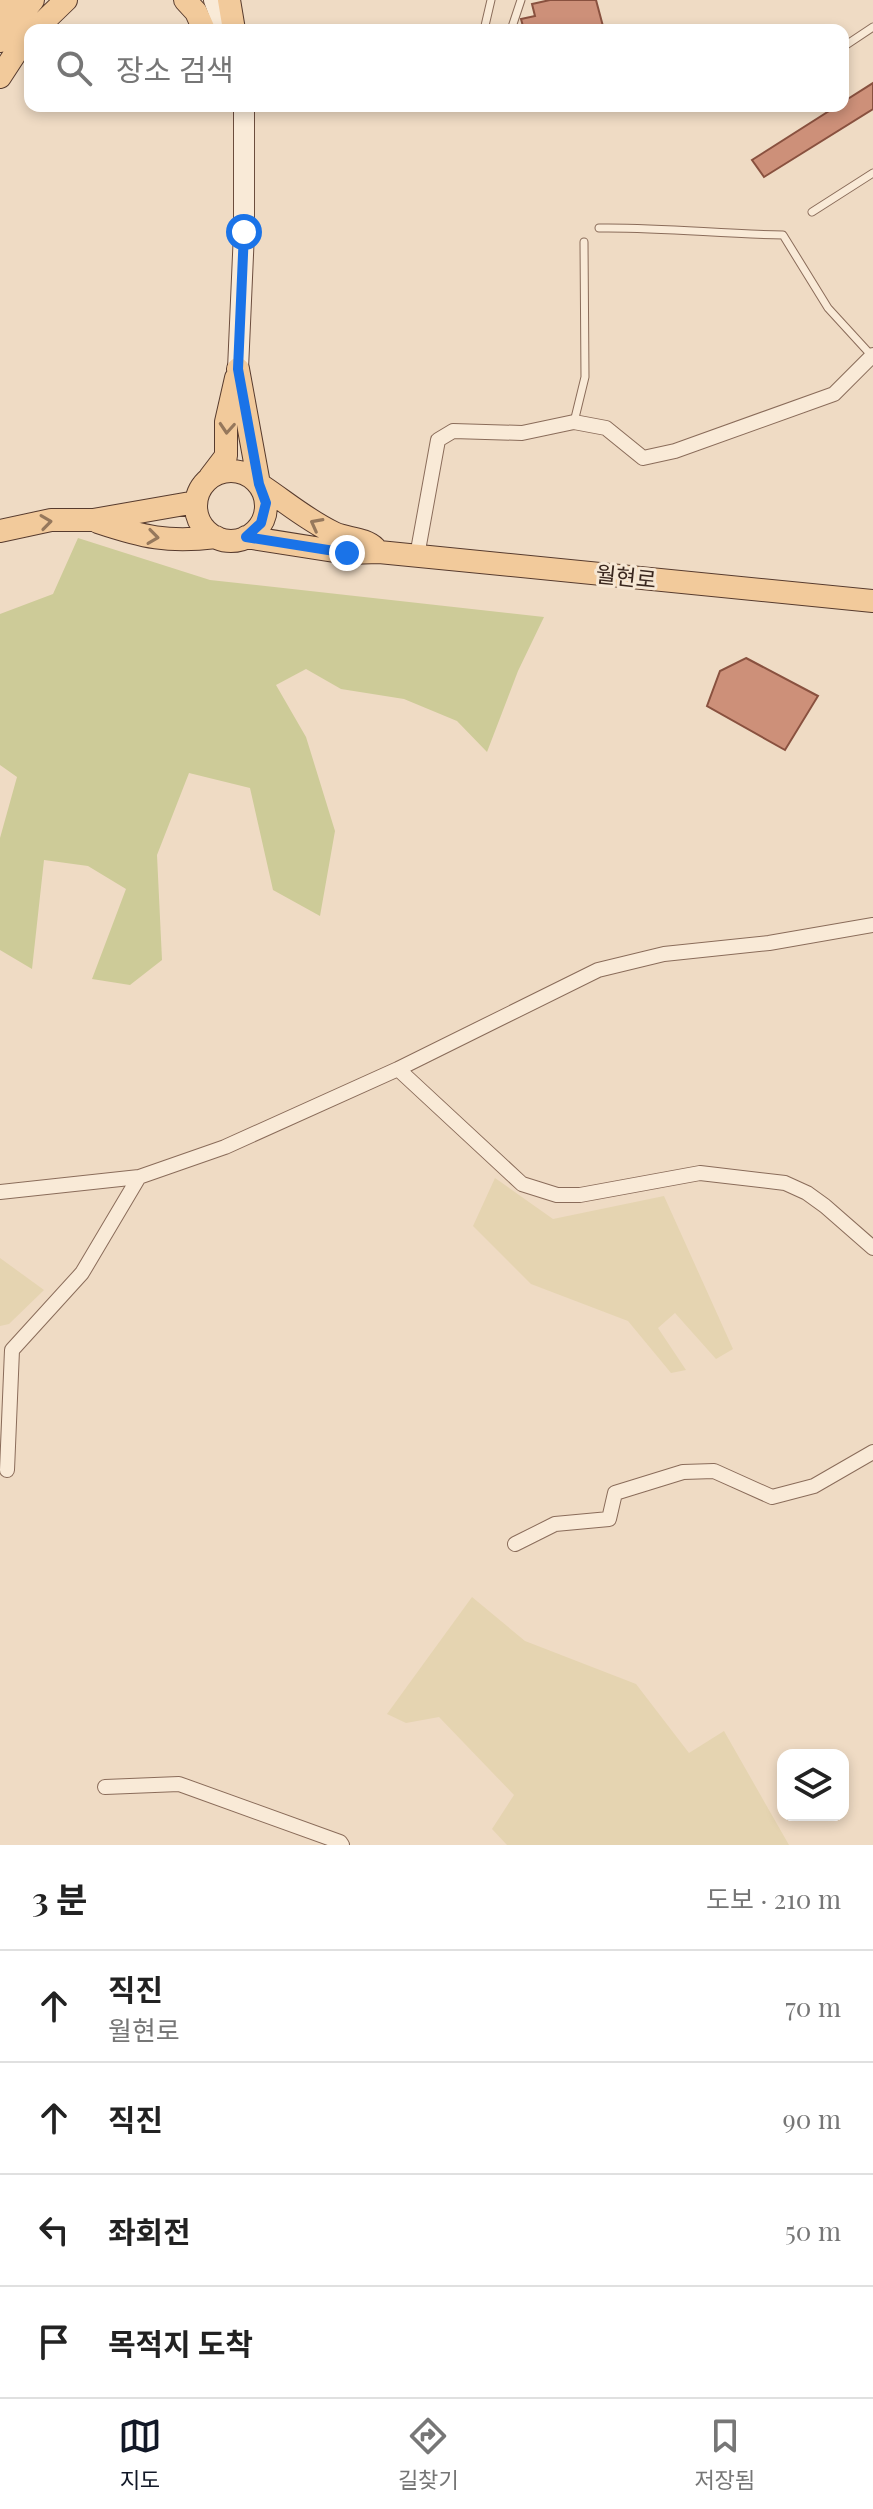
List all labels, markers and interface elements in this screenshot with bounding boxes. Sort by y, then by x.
search box [24,24,849,112]
icon: search [52,46,96,90]
text: 장소 검색 [116,49,234,89]
route start [226,214,262,250]
one-way arrow [219,422,236,435]
one-way arrow [39,514,53,531]
one-way arrow [310,518,325,533]
one-way arrow [146,528,160,545]
route end [329,535,365,571]
street label: 월현로 [594,558,658,594]
map controls [777,1749,849,1821]
button: layers [777,1749,849,1821]
text: 3 분 [32,1875,88,1921]
text: 도보 · 210 m [706,1881,841,1916]
text: 직진 [108,1969,163,2009]
icon: ahead [32,1984,76,2028]
text: 70 m [785,1989,841,2024]
text: 월현로 [108,2012,180,2047]
icon: ahead [32,2096,76,2140]
text: 직진 [108,2099,163,2139]
text: 90 m [783,2101,841,2136]
icon: left [32,2208,76,2252]
text: 좌회전 [108,2211,191,2251]
text: 50 m [785,2213,841,2248]
icon: arrive [32,2320,76,2364]
text: 목적지 도착 [108,2323,253,2363]
tab: 지도 [118,2414,162,2494]
tab: 길찾기 [398,2414,459,2494]
tab: 저장됨 [694,2414,755,2494]

